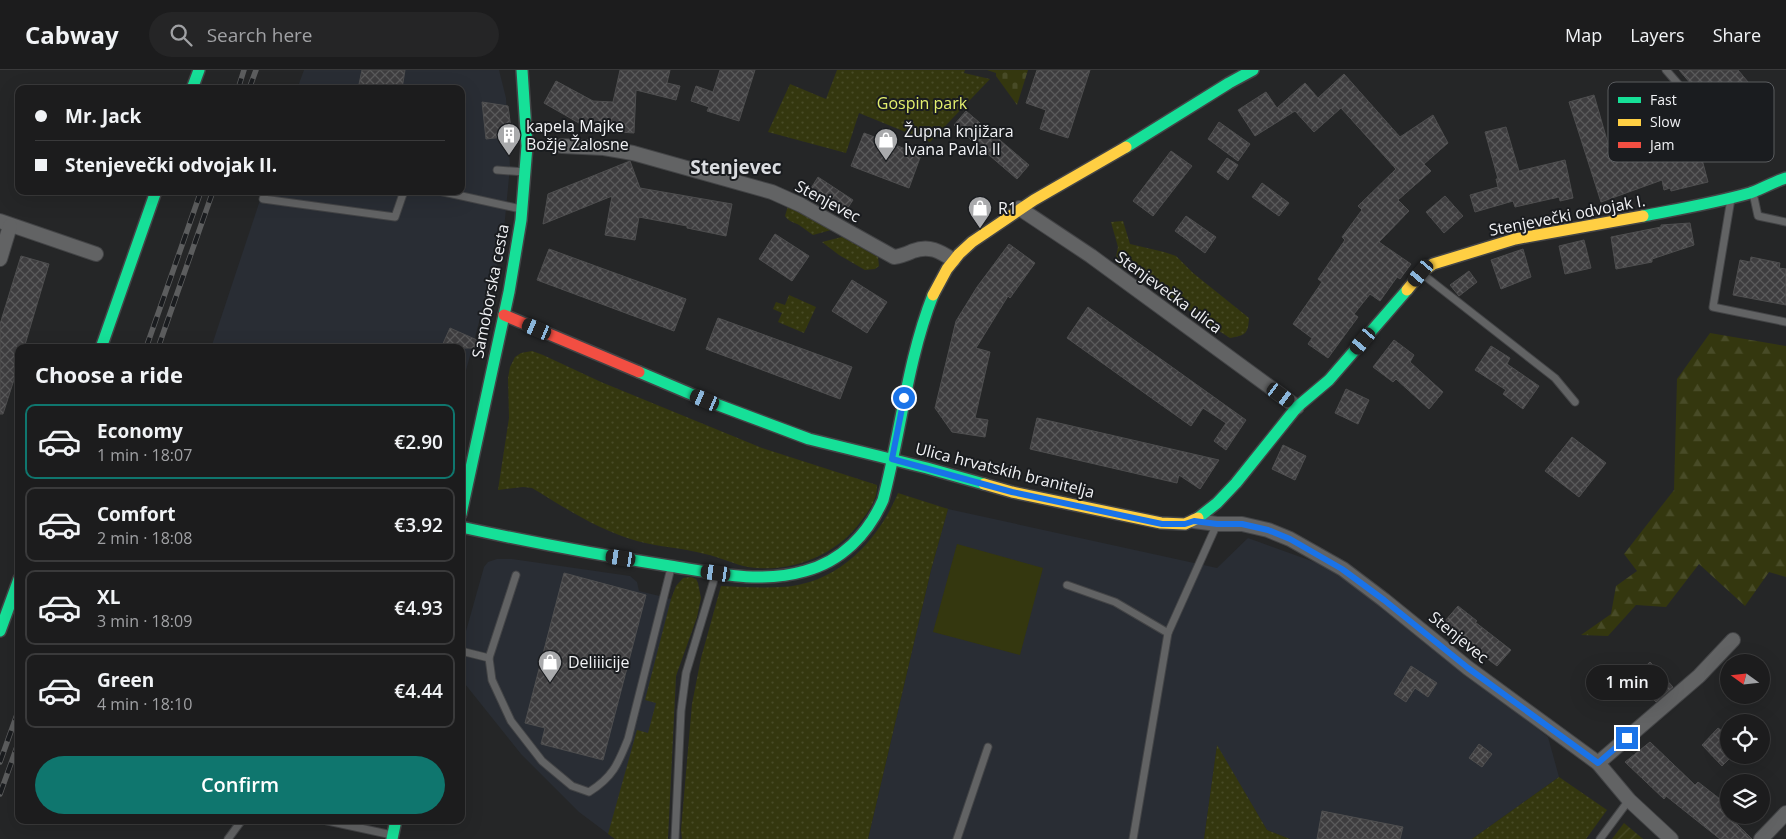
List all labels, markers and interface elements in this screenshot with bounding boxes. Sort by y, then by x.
search box [149,12,499,57]
text: Cabway [25,18,119,51]
icon: search [167,21,195,49]
text: Search here [207,22,313,48]
text: Map [1565,23,1602,47]
text: Layers [1630,23,1685,47]
text: Share [1713,23,1761,47]
legend [1608,82,1774,162]
text: Fast [1650,90,1677,109]
park label: Gospin park [877,92,968,114]
text: Mr. Jack [65,103,141,129]
text: Slow [1650,112,1681,131]
place label: kapela Majke Božje Žalosne [526,115,629,155]
place label: Župna knjižara Ivana Pavla II [904,120,1014,160]
building icon: kapela Majke Božje Žalosne [496,122,522,156]
shop icon: Župna knjižara Ivana Pavla II [873,127,899,161]
text: Jam [1648,135,1675,154]
text: Stenjevečki odvojak II. [65,152,277,178]
district label: Stenjevec [690,154,782,180]
street label: Stenjevec [792,175,865,228]
street label: Stenjevečki odvojak I. [1487,189,1647,241]
shop icon: R1 [967,195,993,229]
place label: R1 [998,197,1017,219]
street label: Samoborska cesta [466,222,514,360]
street label: Stenjevečka ulica [1111,246,1227,338]
car [1405,257,1436,289]
car [520,316,553,342]
car [1347,325,1378,357]
text: Choose a ride [35,359,183,389]
car [1264,380,1297,410]
car [688,387,721,413]
route start [893,387,915,409]
text: Economy [97,418,183,444]
icon: car [37,419,82,464]
text: €2.90 [394,429,443,455]
street label: Ulica hrvatskih branitelja [913,437,1097,503]
text: 1 min · 18:07 [97,444,192,466]
text: Comfort [97,501,176,527]
icon: car [37,502,82,547]
text: €3.92 [394,512,443,538]
text: 2 min · 18:08 [97,527,192,549]
car [605,548,636,568]
car [700,563,731,583]
text: XL [97,584,120,610]
icon: car [37,585,82,630]
text: €4.93 [394,595,443,621]
street label: Stenjevec [1425,606,1494,668]
text: 3 min · 18:09 [97,610,192,632]
shop icon: Deliiicije [537,649,563,683]
place label: Deliiicije [568,651,629,673]
north arrow [1720,654,1770,704]
map controls [1720,654,1770,824]
callout: 1 min [1586,666,1668,700]
text: Green [97,667,154,693]
icon: car [37,668,82,713]
text: 1 min [1605,671,1649,693]
text: €4.44 [394,678,443,704]
text: 4 min · 18:10 [97,693,192,715]
button: locate [1720,714,1770,764]
route end [1616,727,1638,749]
button: Confirm [35,756,445,814]
button: layers [1720,774,1770,824]

